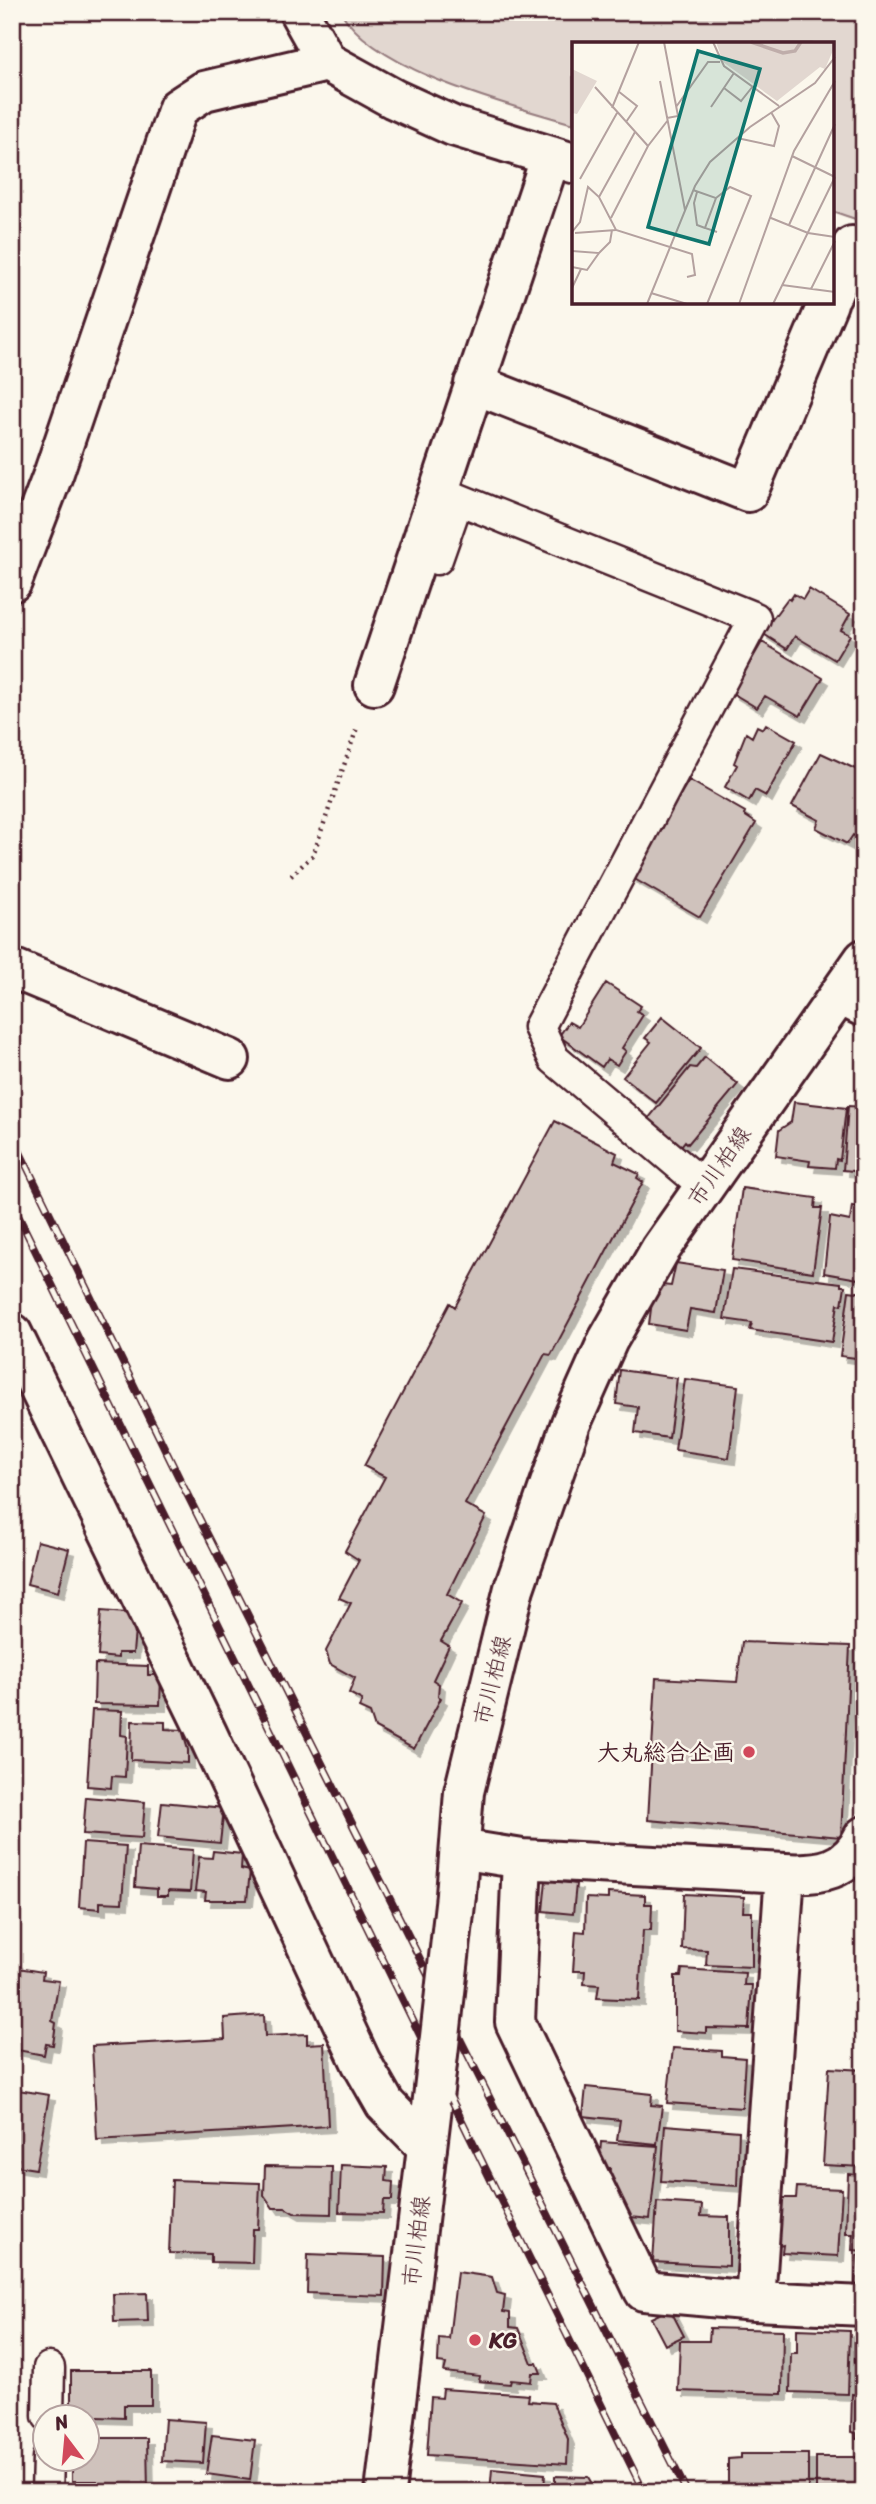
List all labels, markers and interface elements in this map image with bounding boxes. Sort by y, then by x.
inset map [572,42,834,304]
street label: 市川柏線 [676,1117,762,1215]
street label: 市川柏線 [461,1630,523,1730]
place label: 大丸総合企画 [597,1732,735,1773]
marker: 大丸総合企画 [741,1744,757,1760]
street label: 市川柏線 [390,2193,442,2289]
place label: KG [488,2320,517,2361]
marker: KG [467,2332,483,2348]
north arrow [32,2402,102,2472]
text: N [50,2404,73,2440]

